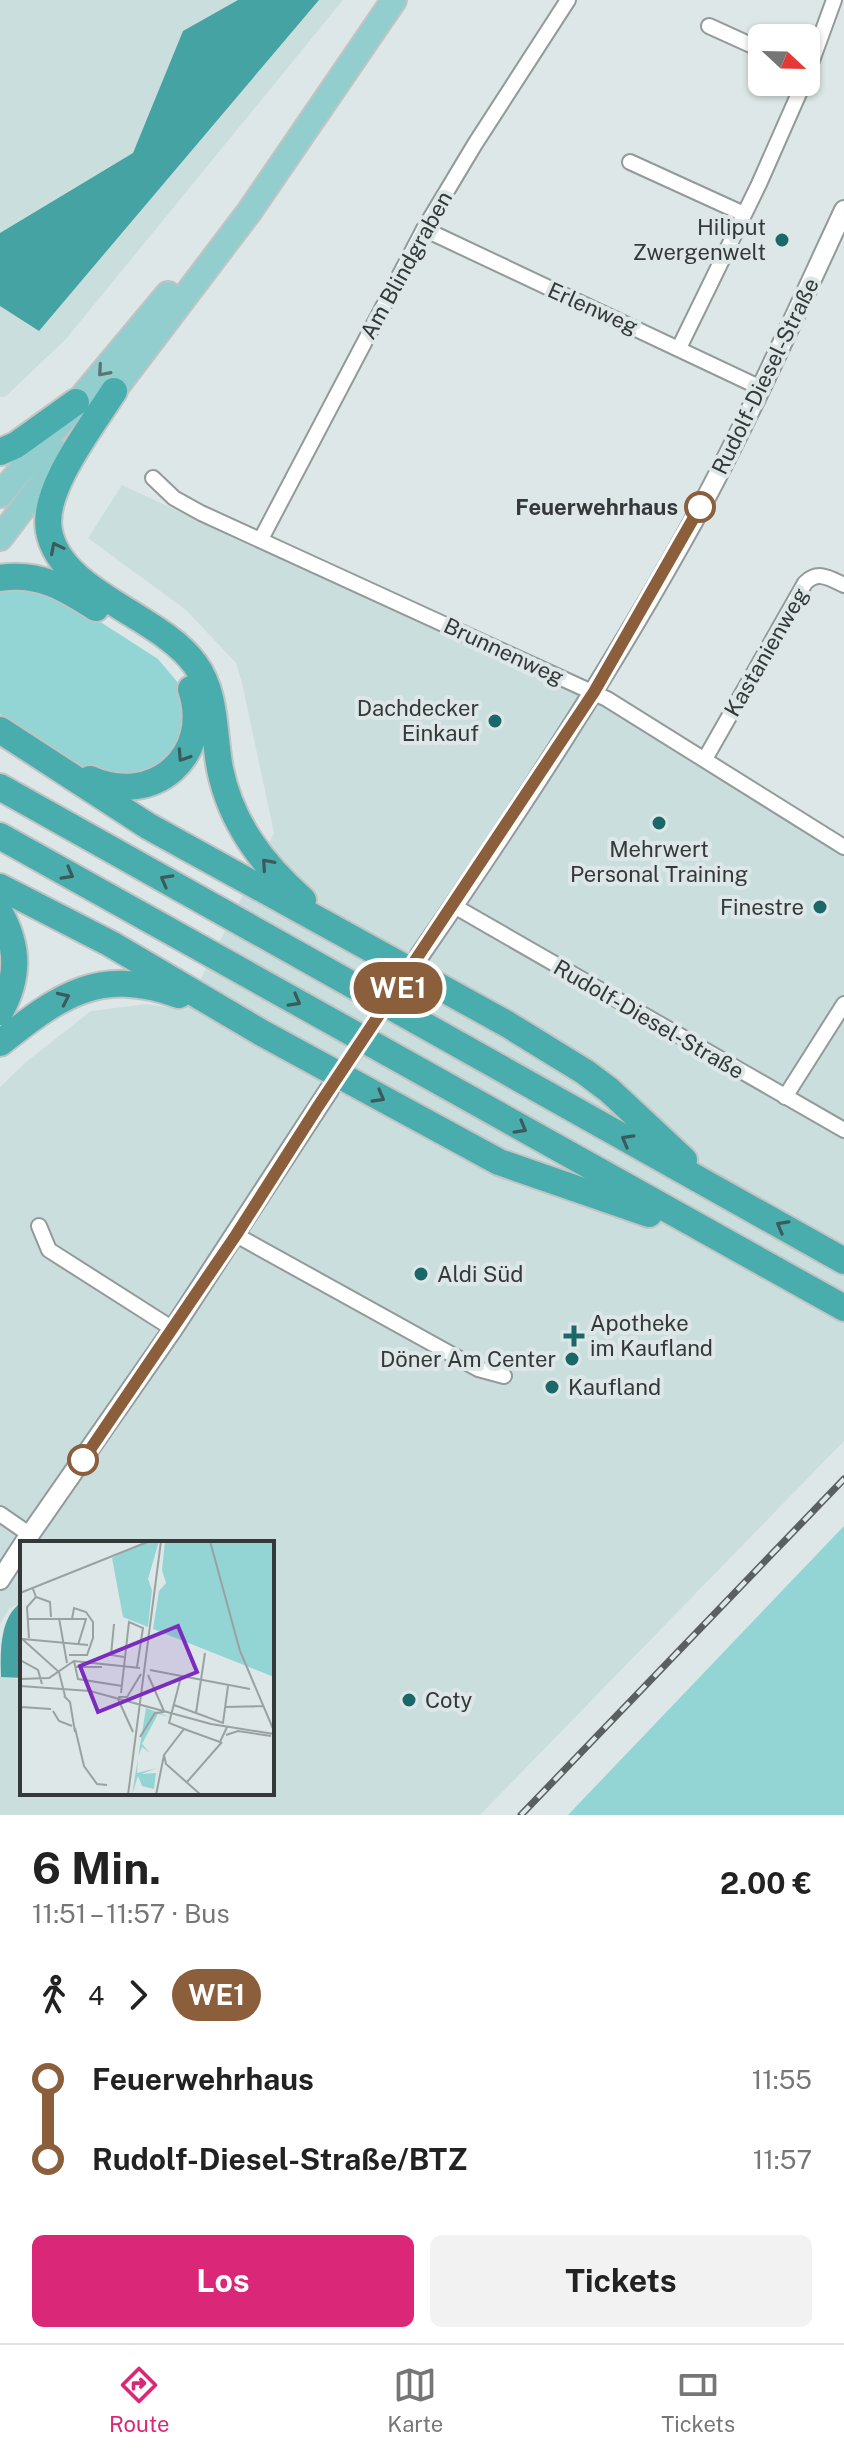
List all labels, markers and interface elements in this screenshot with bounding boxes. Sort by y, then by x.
north arrow [748,24,820,96]
map controls [748,24,820,96]
street label: Am Blindgraben [355,187,457,343]
place label: Hiliput Zwergenwelt [633,214,766,265]
marker: Hiliput Zwergenwelt [773,231,791,249]
street label: Rudolf-Diesel-Straße [706,273,824,479]
street label: Erlenweg [544,277,642,339]
one-way arrow [98,362,113,377]
marker: Feuerwehrhaus [685,492,715,522]
place label: Feuerwehrhaus [515,494,678,520]
one-way arrow [51,542,66,556]
street label: Kastanienweg [719,583,813,721]
street label: Brunnenweg [440,612,568,690]
place label: Dachdecker Einkauf [357,695,479,746]
marker: Dachdecker Einkauf [486,712,504,730]
one-way arrow [177,747,192,762]
marker: Mehrwert Personal Training [650,814,668,832]
place label: Mehrwert Personal Training [570,836,748,887]
one-way arrow [262,859,277,874]
one-way arrow [59,864,74,880]
one-way arrow [160,874,175,890]
place label: Finestre [720,894,804,920]
marker: Finestre [811,898,829,916]
street label: Rudolf-Diesel-Straße [549,954,749,1084]
line badge: WE1 [352,962,444,1014]
text: WE1 [370,971,426,1004]
one-way arrow [286,991,301,1007]
one-way arrow [55,992,70,1008]
one-way arrow [371,1087,385,1103]
one-way arrow [513,1119,528,1134]
one-way arrow [621,1134,636,1149]
one-way arrow [776,1221,790,1236]
place label: Aldi Süd [437,1261,523,1287]
marker: Aldi Süd [412,1265,430,1283]
place label: Apotheke im Kaufland [590,1310,713,1361]
marker: Apotheke im Kaufland [565,1327,583,1345]
place label: Döner Am Center [380,1346,556,1372]
marker: Döner Am Center [563,1350,581,1368]
place label: Kaufland [568,1374,661,1400]
marker: Kaufland [543,1378,561,1396]
unlabelled marker [68,1445,98,1475]
inset map [20,1541,274,1795]
place label: Coty [425,1687,473,1713]
marker: Coty [400,1691,418,1709]
text: 6 Min. [32,1842,161,1894]
text: 2.00 € [720,1865,812,1901]
text: 11:51 – 11:57 · Bus [32,1898,230,1929]
icon: walk [32,1973,76,2017]
icon: forward [116,1973,160,2017]
text: WE1 [188,1978,245,2011]
text: 4 [88,1980,104,2011]
text: Feuerwehrhaus [92,2061,314,2097]
text: 11:55 [752,2064,812,2095]
text: Rudolf-Diesel-Straße/BTZ [92,2141,468,2177]
text: 11:57 [753,2144,812,2175]
button: Los [32,2235,414,2327]
button: Tickets [430,2235,812,2327]
tab: Route [109,2363,169,2437]
tab: Karte [387,2363,443,2437]
tab: Tickets [661,2363,735,2437]

